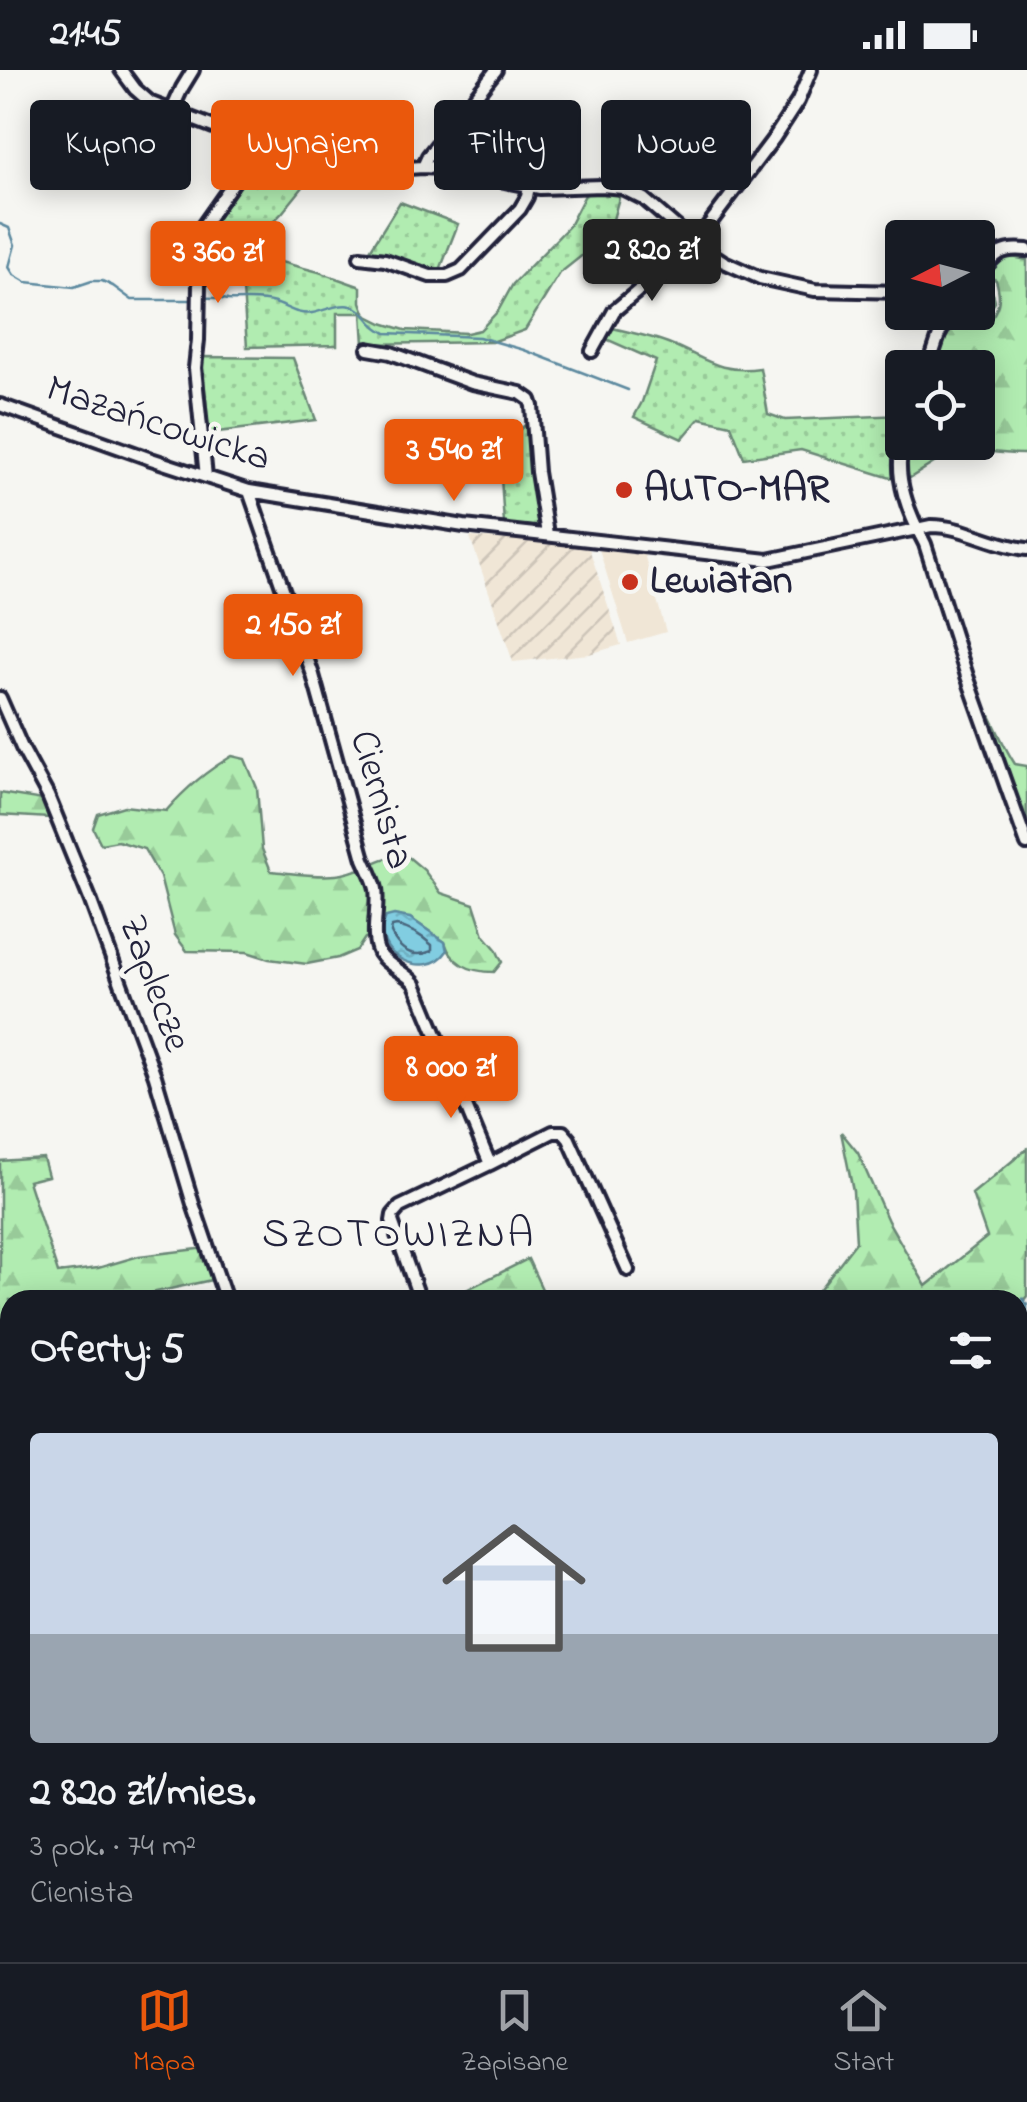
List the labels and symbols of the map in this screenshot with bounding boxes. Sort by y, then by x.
pin: 2 820 zł [549,219,755,304]
north arrow [885,220,995,330]
pin: 3 360 zł [115,221,321,306]
street label: Mazańcowicka [38,361,278,489]
pin: 3 540 zł [351,419,557,504]
place label: AUTO-MAR [644,461,830,520]
marker: AUTO-MAR [613,479,635,501]
place label: Lewiatan [650,553,793,612]
marker: Lewiatan [619,571,641,593]
pin: 2 150 zł [190,594,396,679]
street label: Ciernista [332,724,428,876]
street label: Zaplecze [101,907,205,1061]
pin: 8 000 zł [348,1036,554,1121]
district label: SZOTOWIZNA [262,1205,536,1266]

